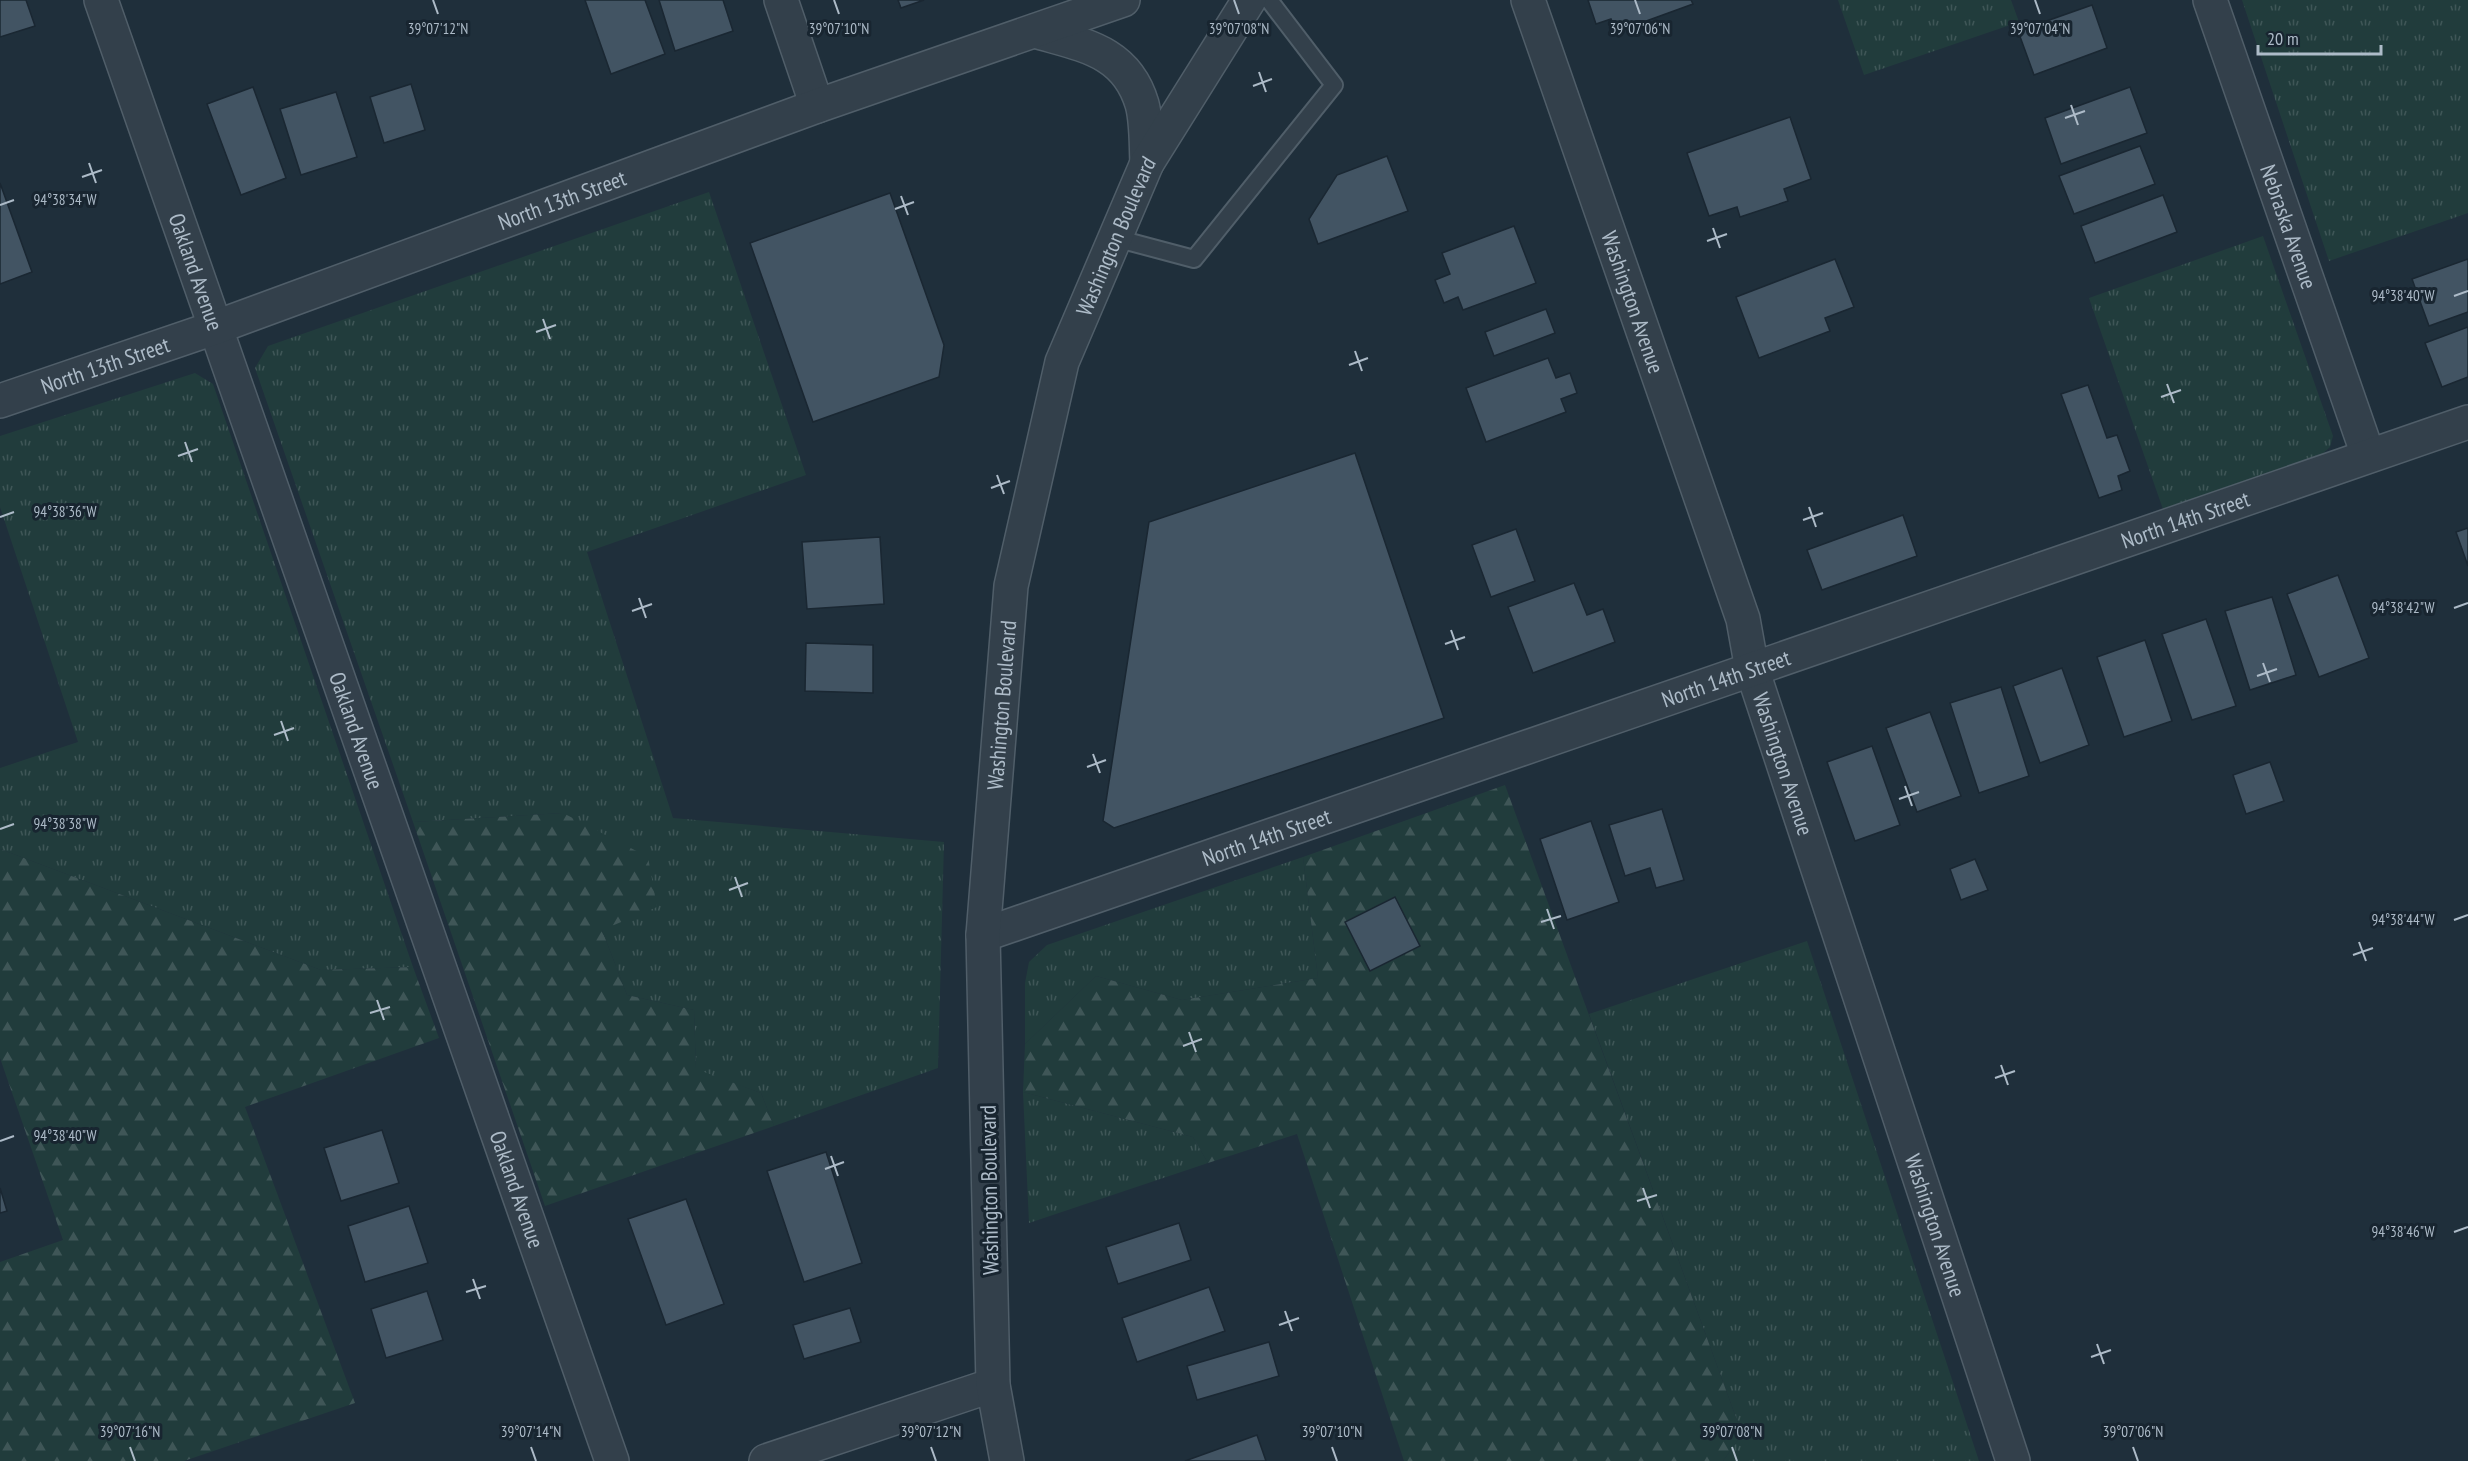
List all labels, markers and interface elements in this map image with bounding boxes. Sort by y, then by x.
scale bar [2258,18,2381,56]
text: 39°07'12"N [408,19,468,38]
text: 39°07'10"N [809,19,869,38]
text: 39°07'08"N [1209,19,1269,38]
text: 39°07'06"N [1610,19,1670,38]
text: 39°07'04"N [2010,19,2070,38]
text: 20 m [2267,27,2299,50]
street label: Washington Boulevard [1069,151,1162,320]
street label: Nebraska Avenue [2254,161,2323,293]
street label: North 13th Street [494,164,630,236]
text: 94°38'34"W [33,190,97,209]
street label: Oakland Avenue [163,209,229,334]
street label: Washington Avenue [1595,227,1671,377]
text: 94°38'40"W [2371,286,2435,305]
street label: North 13th Street [37,330,173,400]
street label: North 14th Street [2117,485,2253,555]
text: 94°38'36"W [33,502,97,521]
text: 94°38'42"W [2371,598,2435,617]
street label: Washington Boulevard [981,619,1022,791]
street label: North 14th Street [1658,643,1794,713]
street label: Oakland Avenue [323,668,390,793]
street label: Washington Avenue [1747,689,1820,839]
street label: North 14th Street [1199,802,1335,872]
text: 94°38'38"W [33,814,97,833]
text: 94°38'44"W [2371,910,2435,929]
street label: Washington Boulevard [974,1105,1004,1275]
text: 94°38'40"W [33,1126,97,1145]
street label: Oakland Avenue [484,1127,550,1252]
street label: Washington Avenue [1899,1150,1972,1301]
text: 94°38'46"W [2371,1222,2435,1241]
text: 39°07'16"N [100,1422,160,1441]
text: 39°07'14"N [501,1422,561,1441]
text: 39°07'12"N [901,1422,961,1441]
text: 39°07'10"N [1302,1422,1362,1441]
text: 39°07'08"N [1702,1422,1762,1441]
text: 39°07'06"N [2103,1422,2163,1441]

